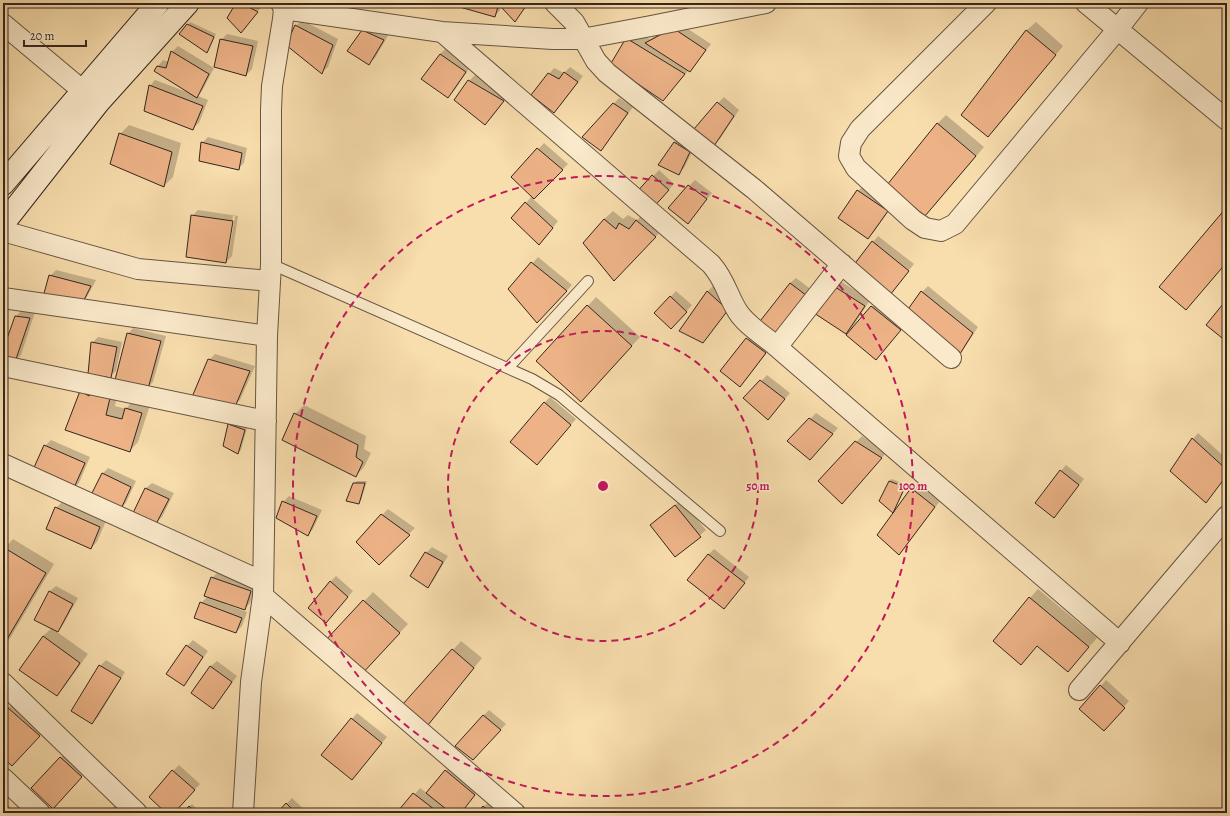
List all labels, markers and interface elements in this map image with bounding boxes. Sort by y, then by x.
scale bar [24,22,86,48]
text: 20 m [30,28,54,44]
text: 50 m [746,478,770,494]
text: 100 m [899,478,927,494]
centre of rings [596,479,610,493]

